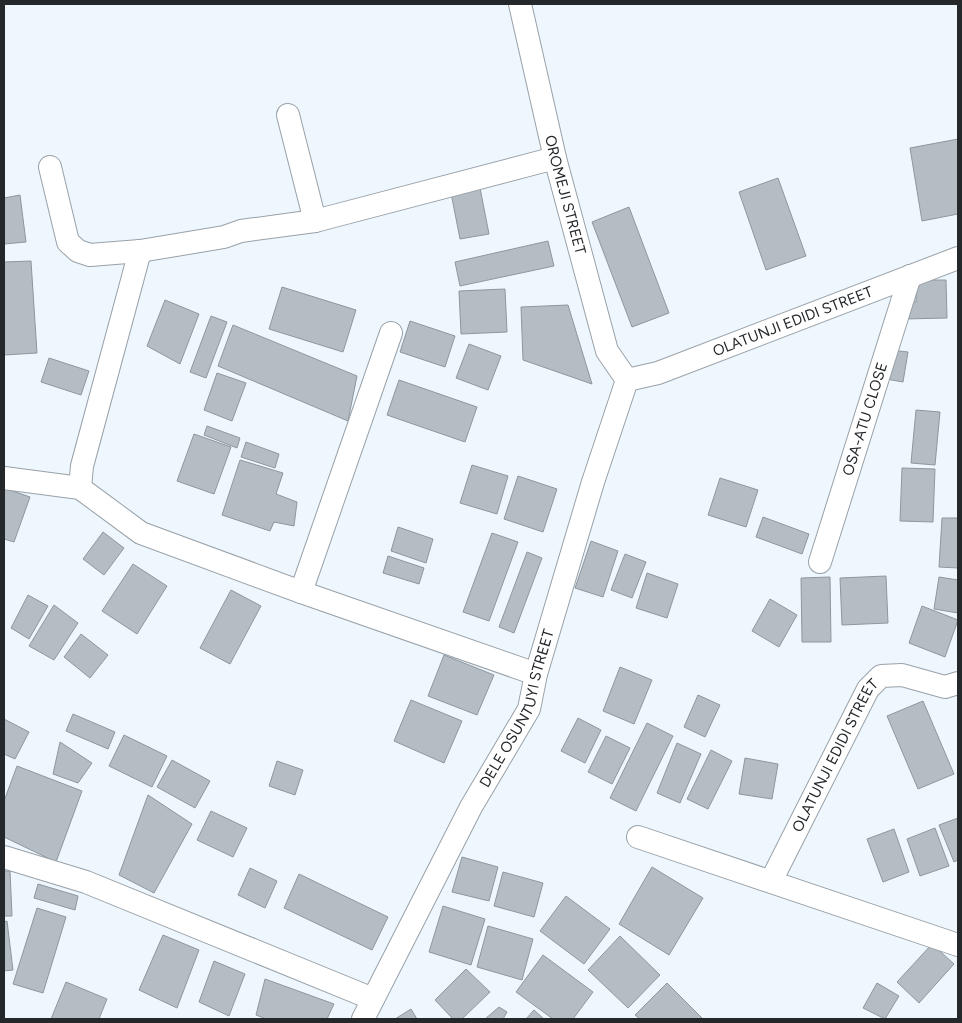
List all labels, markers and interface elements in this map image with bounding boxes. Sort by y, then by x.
street label: OROMEJI STREET [541,133,590,257]
street label: OLATUNJI EDIDI STREET [710,282,876,360]
street label: OSA-ATU CLOSE [839,360,891,478]
street label: DELE OSUNTUYI STREET [476,627,558,791]
street label: OLATUNJI EDIDI STREET [788,674,883,835]

